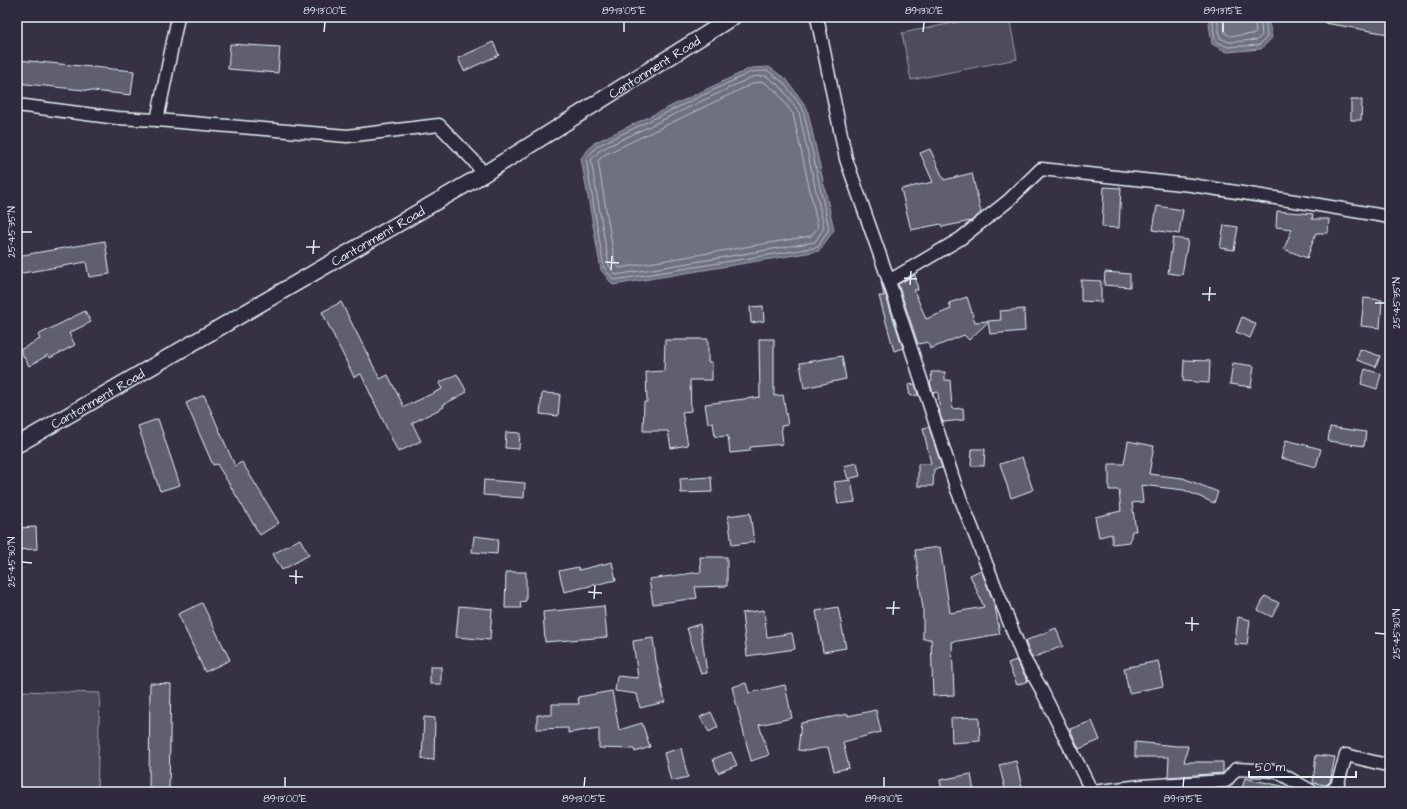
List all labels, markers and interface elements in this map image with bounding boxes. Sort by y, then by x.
text: 89°13'00"E [303,4,347,18]
text: 89°13'05"E [602,4,646,18]
text: 89°13'10"E [905,4,943,18]
text: 89°13'15"E [1203,4,1243,18]
street label: Cantonment Road [605,32,704,103]
street label: Cantonment Road [328,202,429,271]
text: 25°45'35"N [5,206,19,258]
text: 25°45'35"N [1390,277,1404,329]
street label: Cantonment Road [48,365,148,433]
text: 25°45'30"N [5,537,19,587]
text: 25°45'30"N [1390,609,1404,659]
scale bar [1249,753,1356,779]
text: 50 m [1255,759,1286,776]
text: 89°13'00"E [263,792,307,806]
text: 89°13'05"E [562,792,606,806]
text: 89°13'10"E [865,792,903,806]
text: 89°13'15"E [1163,792,1203,806]

